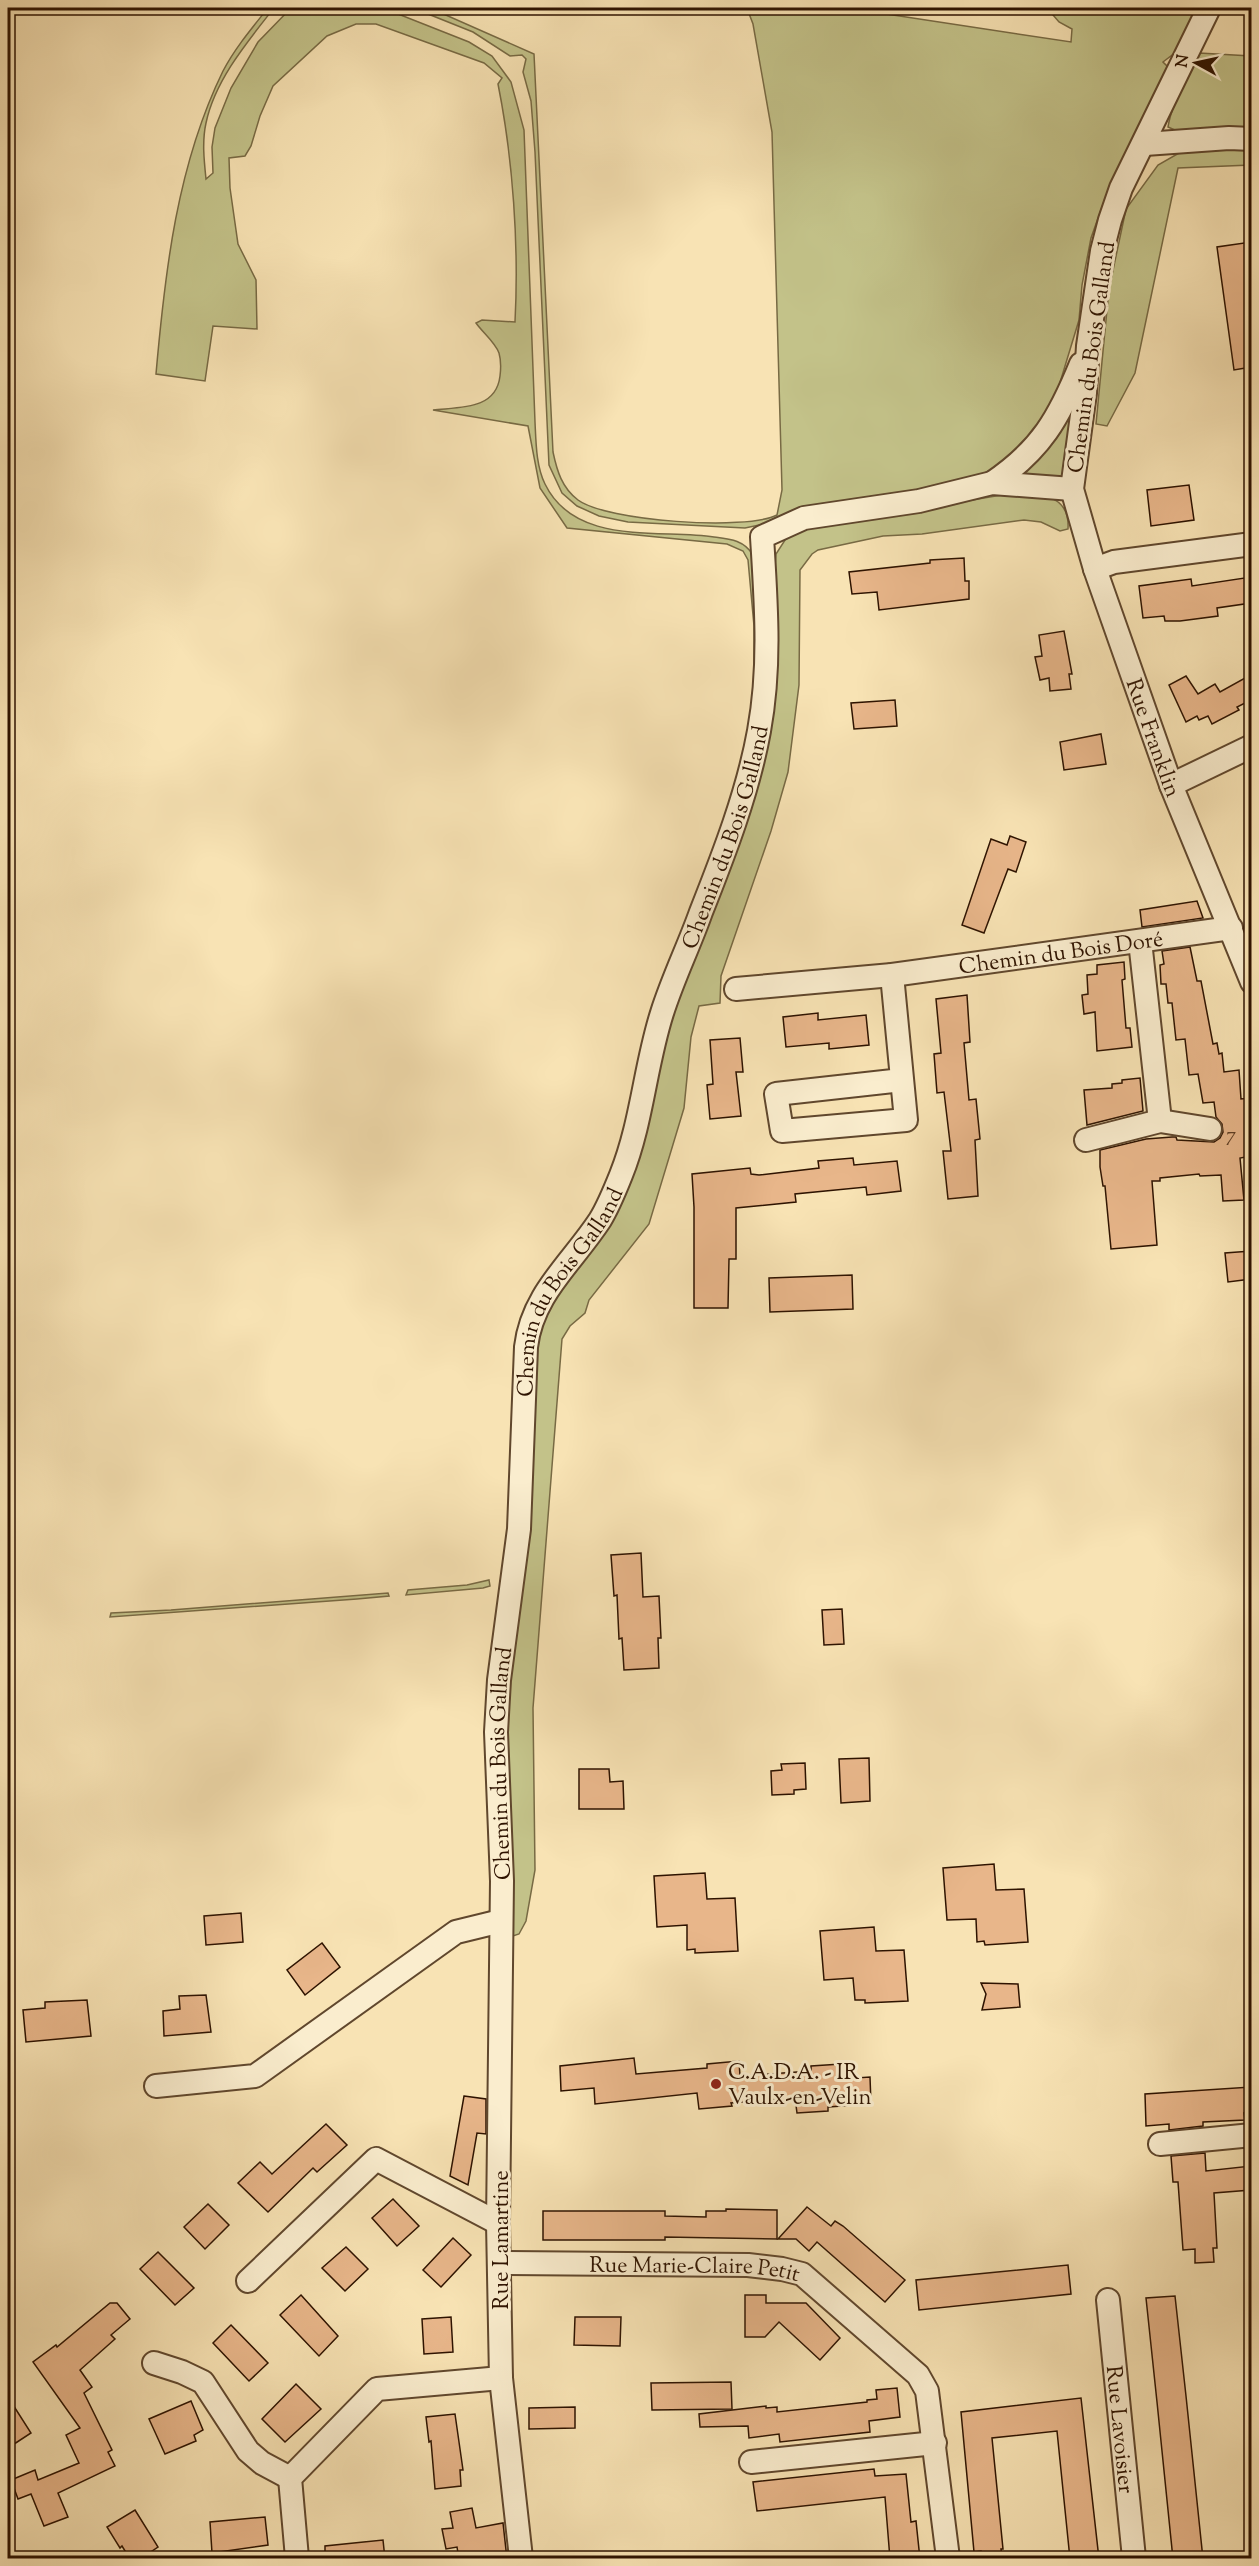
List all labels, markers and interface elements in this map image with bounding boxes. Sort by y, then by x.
north arrow [1166,33,1226,93]
text: N [1171,53,1196,69]
street label: Chemin du Bois Galland [1061,239,1125,475]
street label: Rue Franklin [1116,675,1187,803]
street label: Chemin du Bois Galland [675,723,779,955]
street label: Chemin du Bois Doré [957,925,1165,985]
house number: 7 [1226,1122,1236,1151]
street label: Chemin du Bois Galland [511,1183,633,1397]
street label: Chemin du Bois Galland [483,1645,522,1881]
place label: C.A.D.A. - IR Vaulx-en-Velin [728,2058,871,2115]
marker: C.A.D.A. - IR Vaulx-en-Velin [709,2077,723,2091]
street label: Rue Lamartine [487,2170,519,2310]
street label: Rue Marie-Claire Petit [589,2251,803,2292]
street label: Rue Lavoisier [1096,2364,1140,2495]

